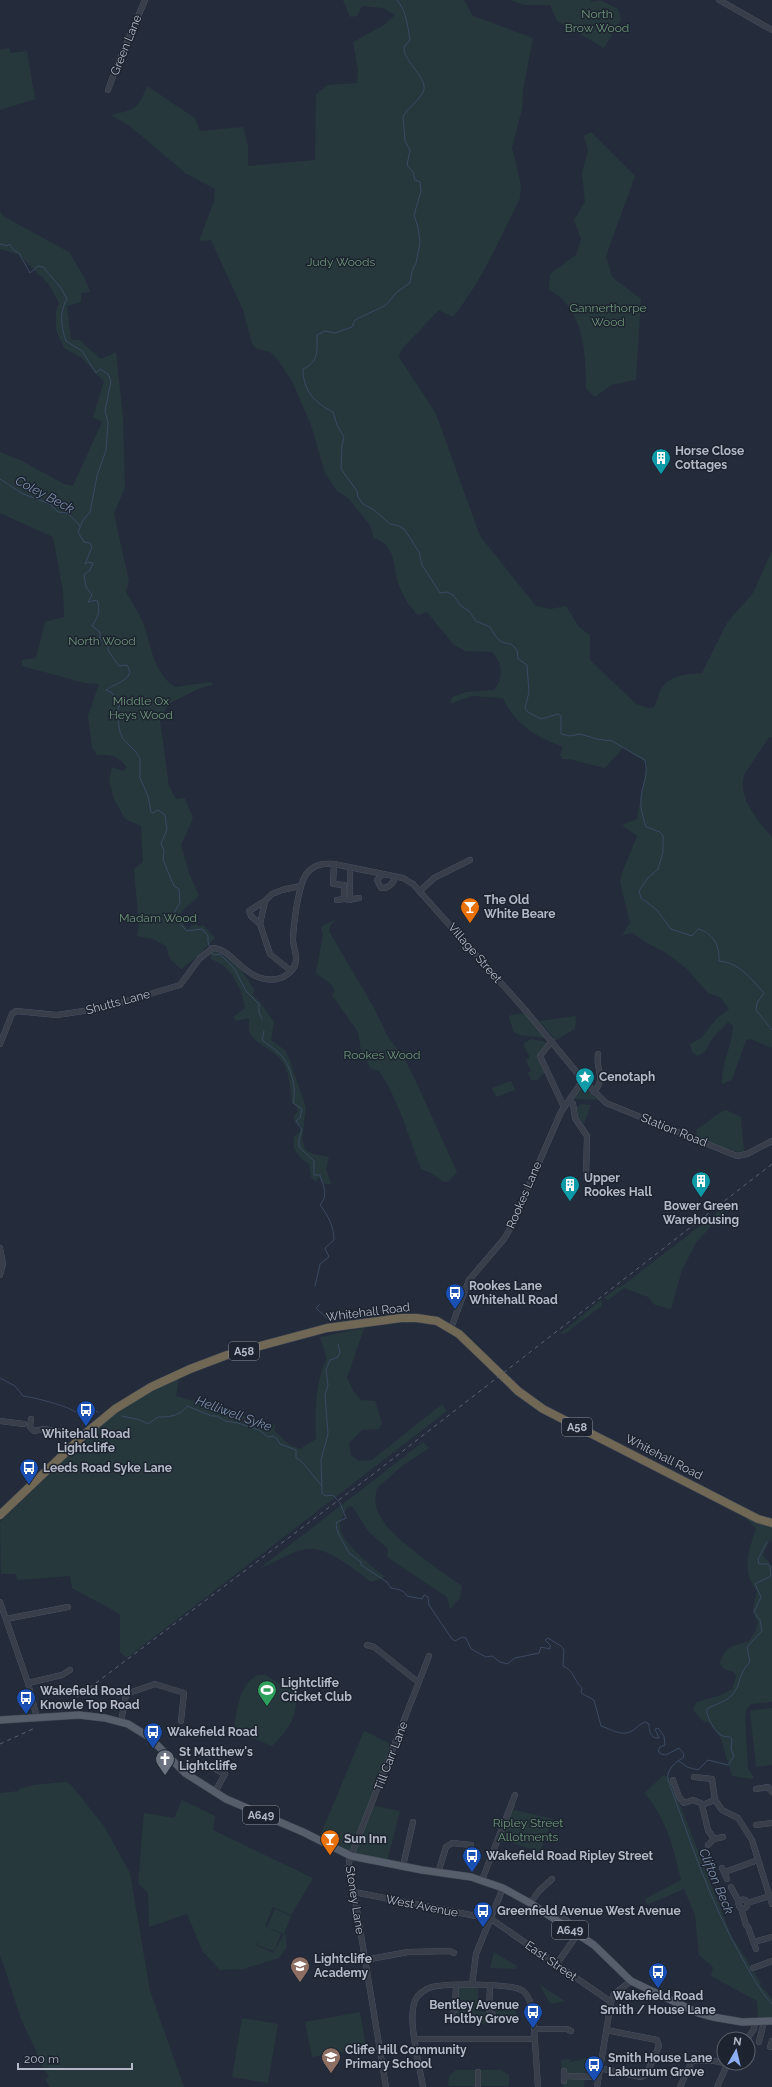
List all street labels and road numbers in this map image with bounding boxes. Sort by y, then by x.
street label: Green Lane [107,13,145,77]
street label: Village Street [445,920,505,986]
street label: Shutts Lane [84,987,152,1017]
street label: Station Road [639,1110,709,1150]
street label: Rookes Lane [504,1159,544,1231]
street label: Whitehall Road [325,1300,411,1324]
road number: A58 [229,1342,259,1360]
road number: A58 [562,1418,592,1436]
street label: Whitehall Road [623,1432,705,1482]
street label: Till Carr Lane [371,1720,411,1792]
road number: A649 [243,1806,279,1824]
street label: Stoney Lane [343,1865,367,1935]
street label: West Avenue [385,1892,459,1920]
road number: A649 [552,1921,588,1939]
street label: East Street [522,1938,580,1984]

